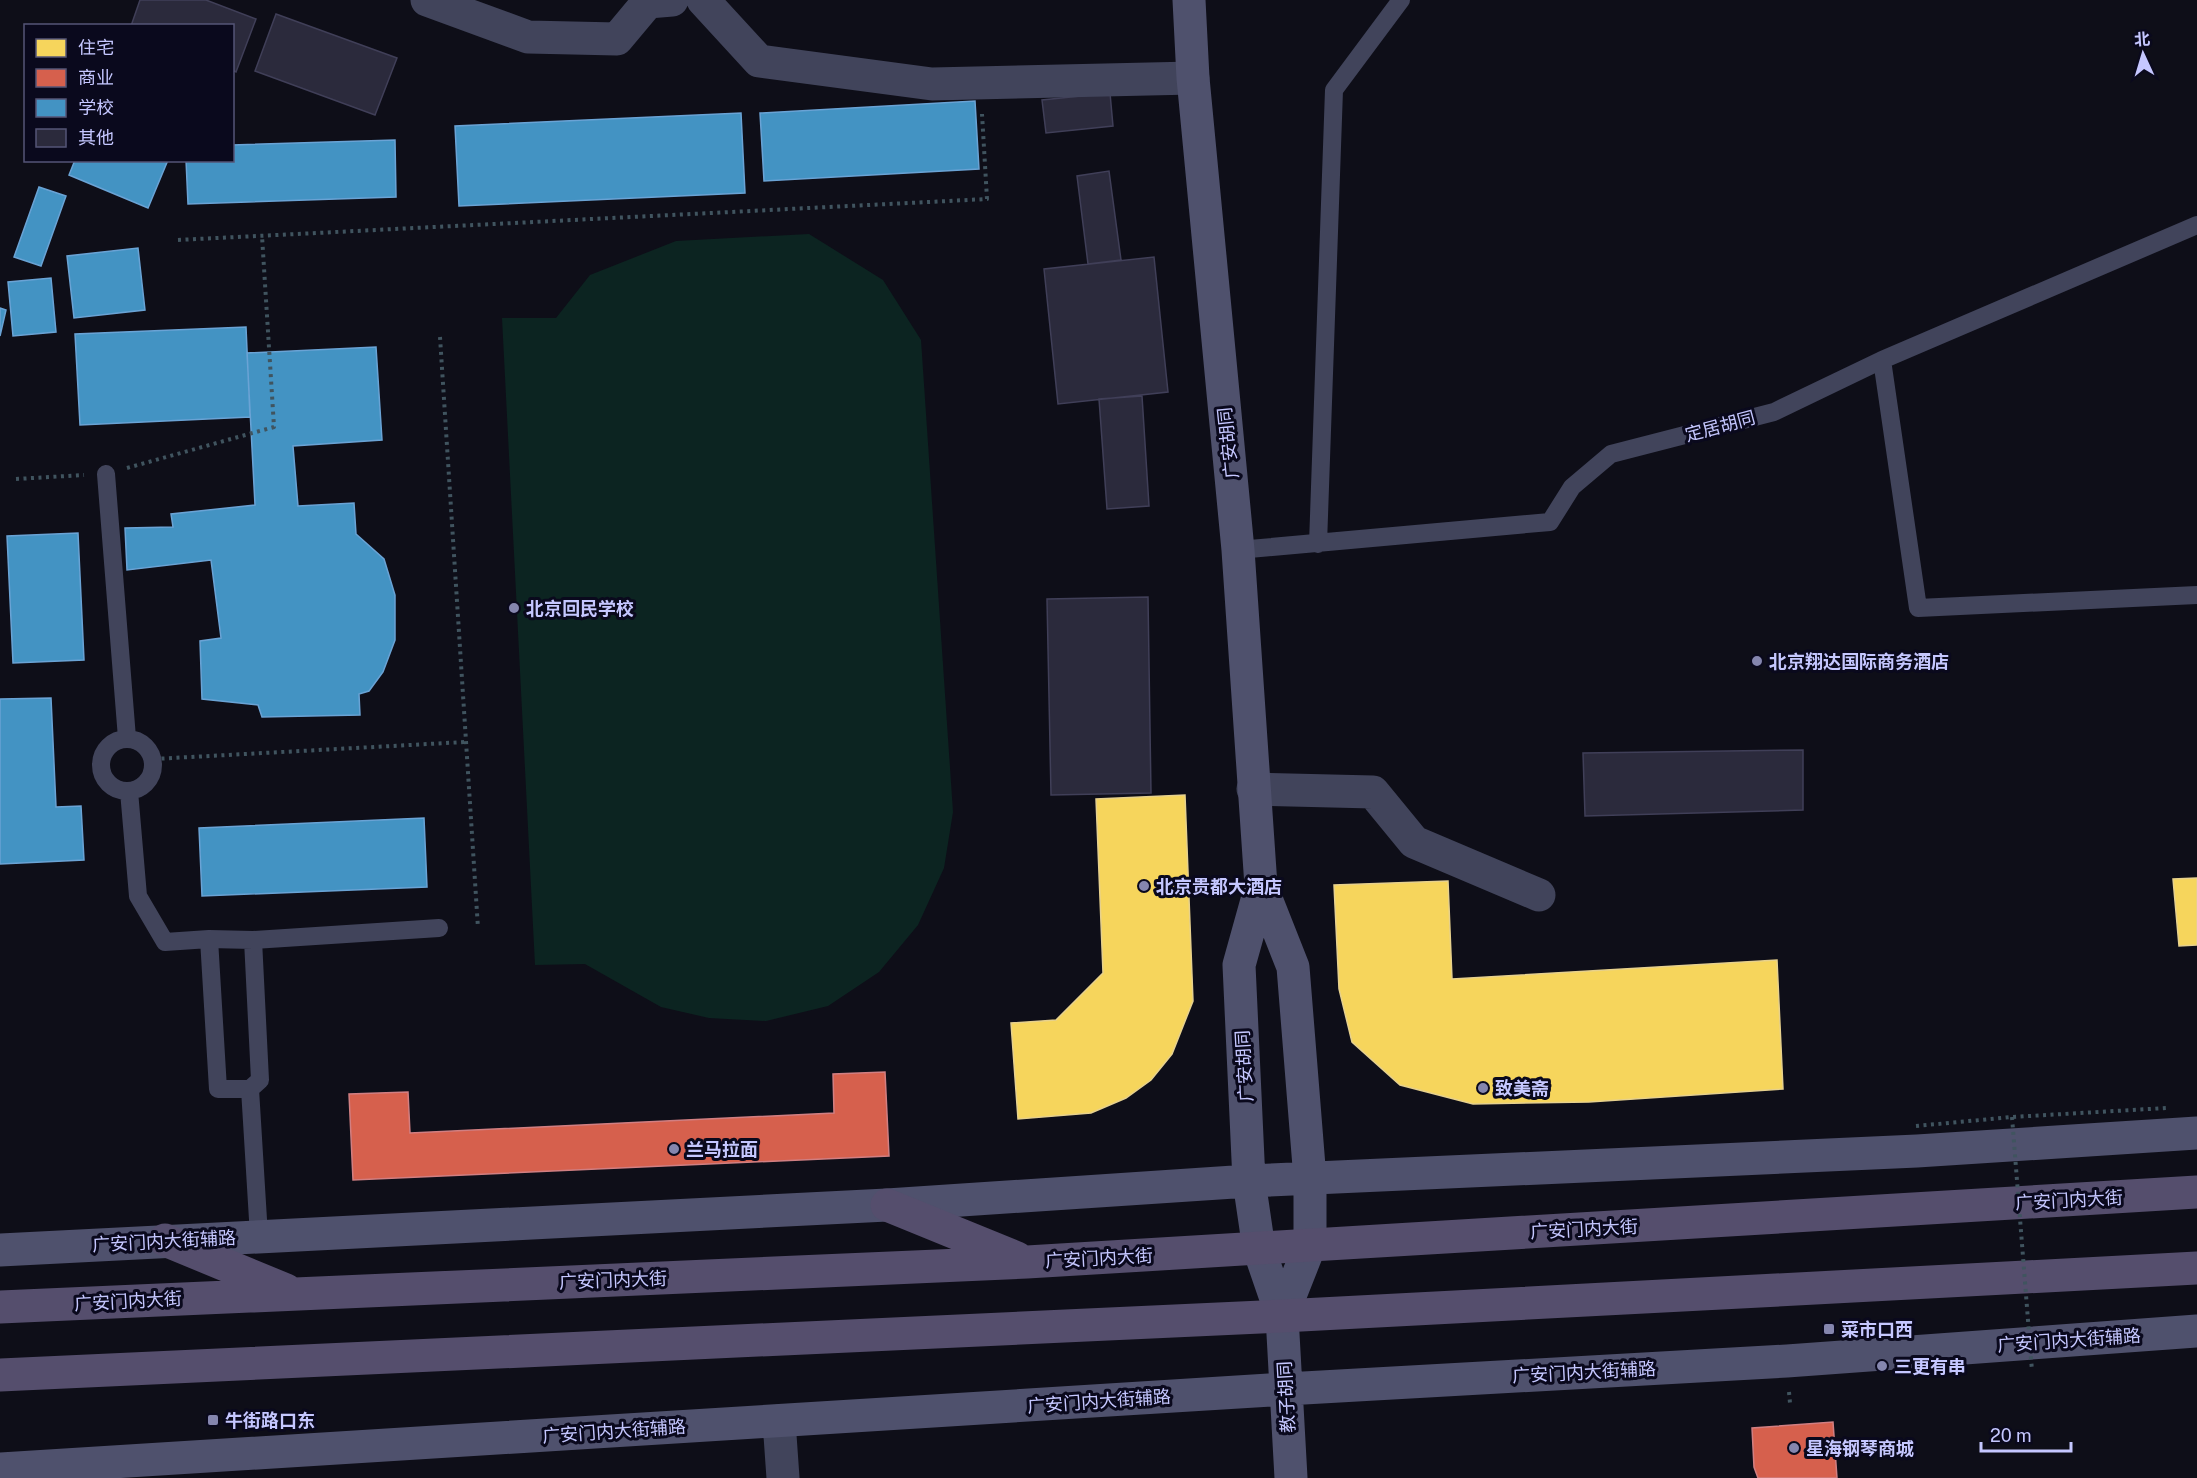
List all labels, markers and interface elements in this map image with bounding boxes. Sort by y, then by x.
legend [24,24,234,162]
north arrow [2113,24,2173,84]
text: 北 [2133,29,2151,50]
text: 住宅 [78,37,114,58]
text: 商业 [78,67,114,88]
text: 学校 [78,97,114,118]
text: 其他 [78,127,114,148]
street label: 广安胡同 [1214,406,1242,480]
street label: 定居胡同 [1683,407,1757,445]
place label: 北京回民学校 [526,598,634,619]
marker: 北京回民学校 [507,601,521,615]
place label: 北京翔达国际商务酒店 [1769,651,1949,672]
marker: 北京翔达国际商务酒店 [1750,654,1764,668]
place label: 北京贵都大酒店 [1156,876,1282,897]
marker: 北京贵都大酒店 [1137,879,1151,893]
street label: 广安胡同 [1232,1029,1256,1103]
place label: 致美斋 [1495,1078,1549,1099]
marker: 致美斋 [1476,1081,1490,1095]
place label: 兰马拉面 [686,1139,758,1160]
marker: 兰马拉面 [667,1142,681,1156]
street label: 广安门内大街 [2015,1187,2123,1213]
street label: 广安门内大街 [1530,1216,1638,1242]
street label: 广安门内大街辅路 [92,1227,236,1255]
street label: 广安门内大街 [1045,1245,1153,1271]
street label: 广安门内大街 [559,1268,667,1292]
street label: 广安门内大街 [74,1288,182,1314]
place label: 菜市口西 [1841,1319,1913,1340]
marker: 菜市口西 [1822,1322,1836,1336]
street label: 广安门内大街辅路 [1996,1325,2142,1355]
place label: 三更有串 [1894,1356,1966,1377]
street label: 广安门内大街辅路 [1512,1358,1656,1386]
marker: 三更有串 [1875,1359,1889,1373]
street label: 教子胡同 [1274,1360,1298,1434]
street label: 广安门内大街辅路 [1026,1386,1172,1416]
place label: 牛街路口东 [225,1410,315,1431]
marker: 牛街路口东 [206,1413,220,1427]
scale bar [1981,1415,2071,1453]
street label: 广安门内大街辅路 [541,1416,687,1446]
text: 20 m [1990,1425,2032,1446]
place label: 星海钢琴商城 [1806,1438,1914,1459]
marker: 星海钢琴商城 [1787,1441,1801,1455]

